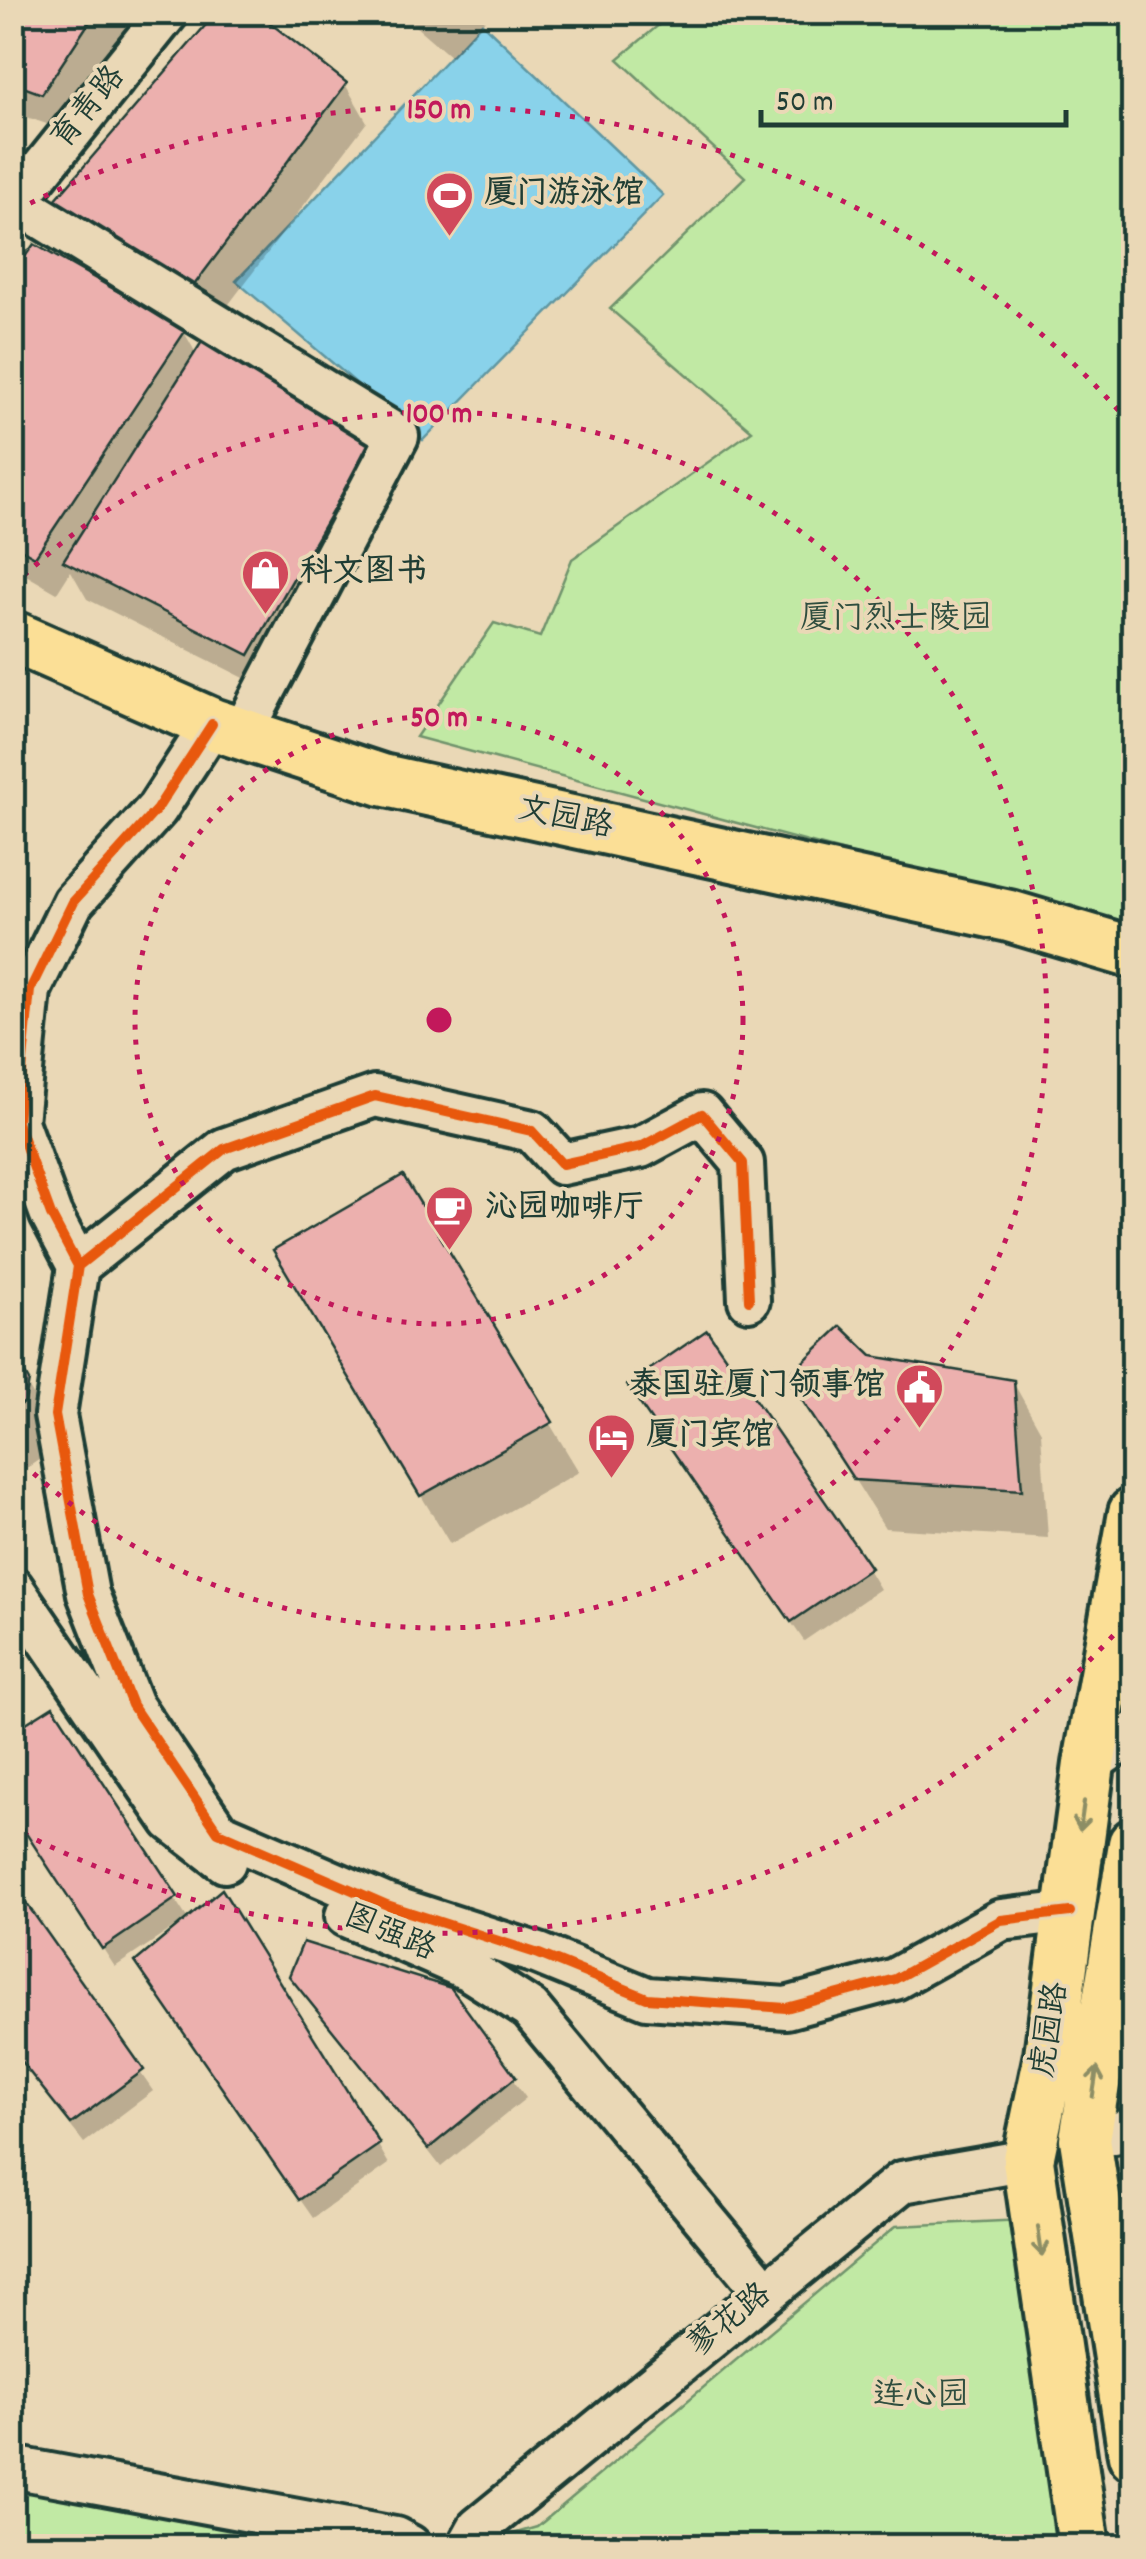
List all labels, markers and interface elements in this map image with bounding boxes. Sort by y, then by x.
street label: 育青路 [42,57,138,161]
scale bar [761,65,1066,127]
text: 50 m [776,83,834,126]
text: 150 m [407,91,471,134]
sports icon: 厦门游泳馆 [423,170,475,238]
place label: 厦门游泳馆 [484,173,644,219]
text: 100 m [406,395,472,438]
shop icon: 科文图书 [239,548,291,616]
place label: 科文图书 [300,551,428,597]
park label: 厦门烈士陵园 [800,598,992,644]
text: 50 m [410,699,468,742]
street label: 文园路 [513,788,617,852]
centre of rings [421,1002,457,1038]
cafe icon: 沁园咖啡厅 [424,1184,476,1252]
place label: 沁园咖啡厅 [485,1187,645,1233]
public building icon: 泰国驻厦门领事馆 [894,1362,946,1430]
place label: 泰国驻厦门领事馆 [629,1365,885,1411]
hotel icon: 厦门宾馆 [585,1412,637,1480]
place label: 厦门宾馆 [646,1415,774,1461]
one-way arrow [1073,1800,1091,1832]
street label: 图强路 [336,1895,442,1975]
street label: 虎园路 [1022,1979,1082,2081]
one-way arrow [1086,2066,1105,2099]
one-way arrow [1031,2224,1049,2257]
street label: 蓼花路 [679,2274,783,2370]
park label: 连心园 [873,2375,969,2421]

